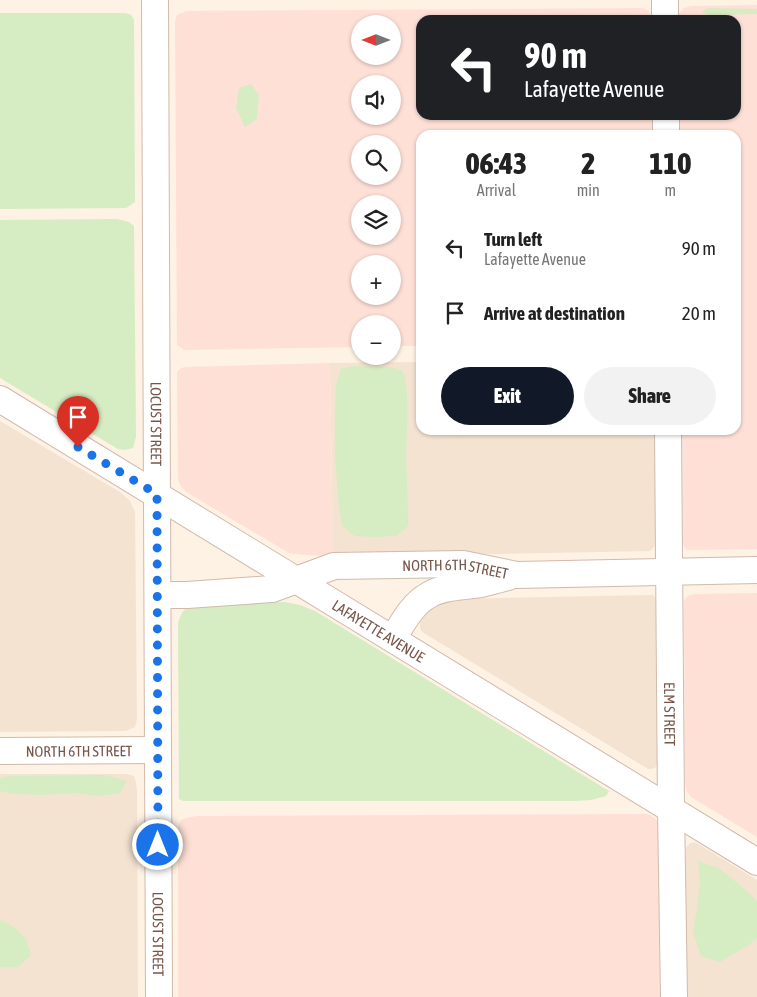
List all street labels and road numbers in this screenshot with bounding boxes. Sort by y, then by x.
street label: LOCUST STREET [148,382,165,467]
street label: NORTH 6TH STREET [402,555,510,582]
street label: LAFAYETTE AVENUE [329,596,429,666]
street label: ELM STREET [661,682,679,747]
street label: NORTH 6TH STREET [26,742,133,759]
street label: LOCUST STREET [150,892,167,977]

